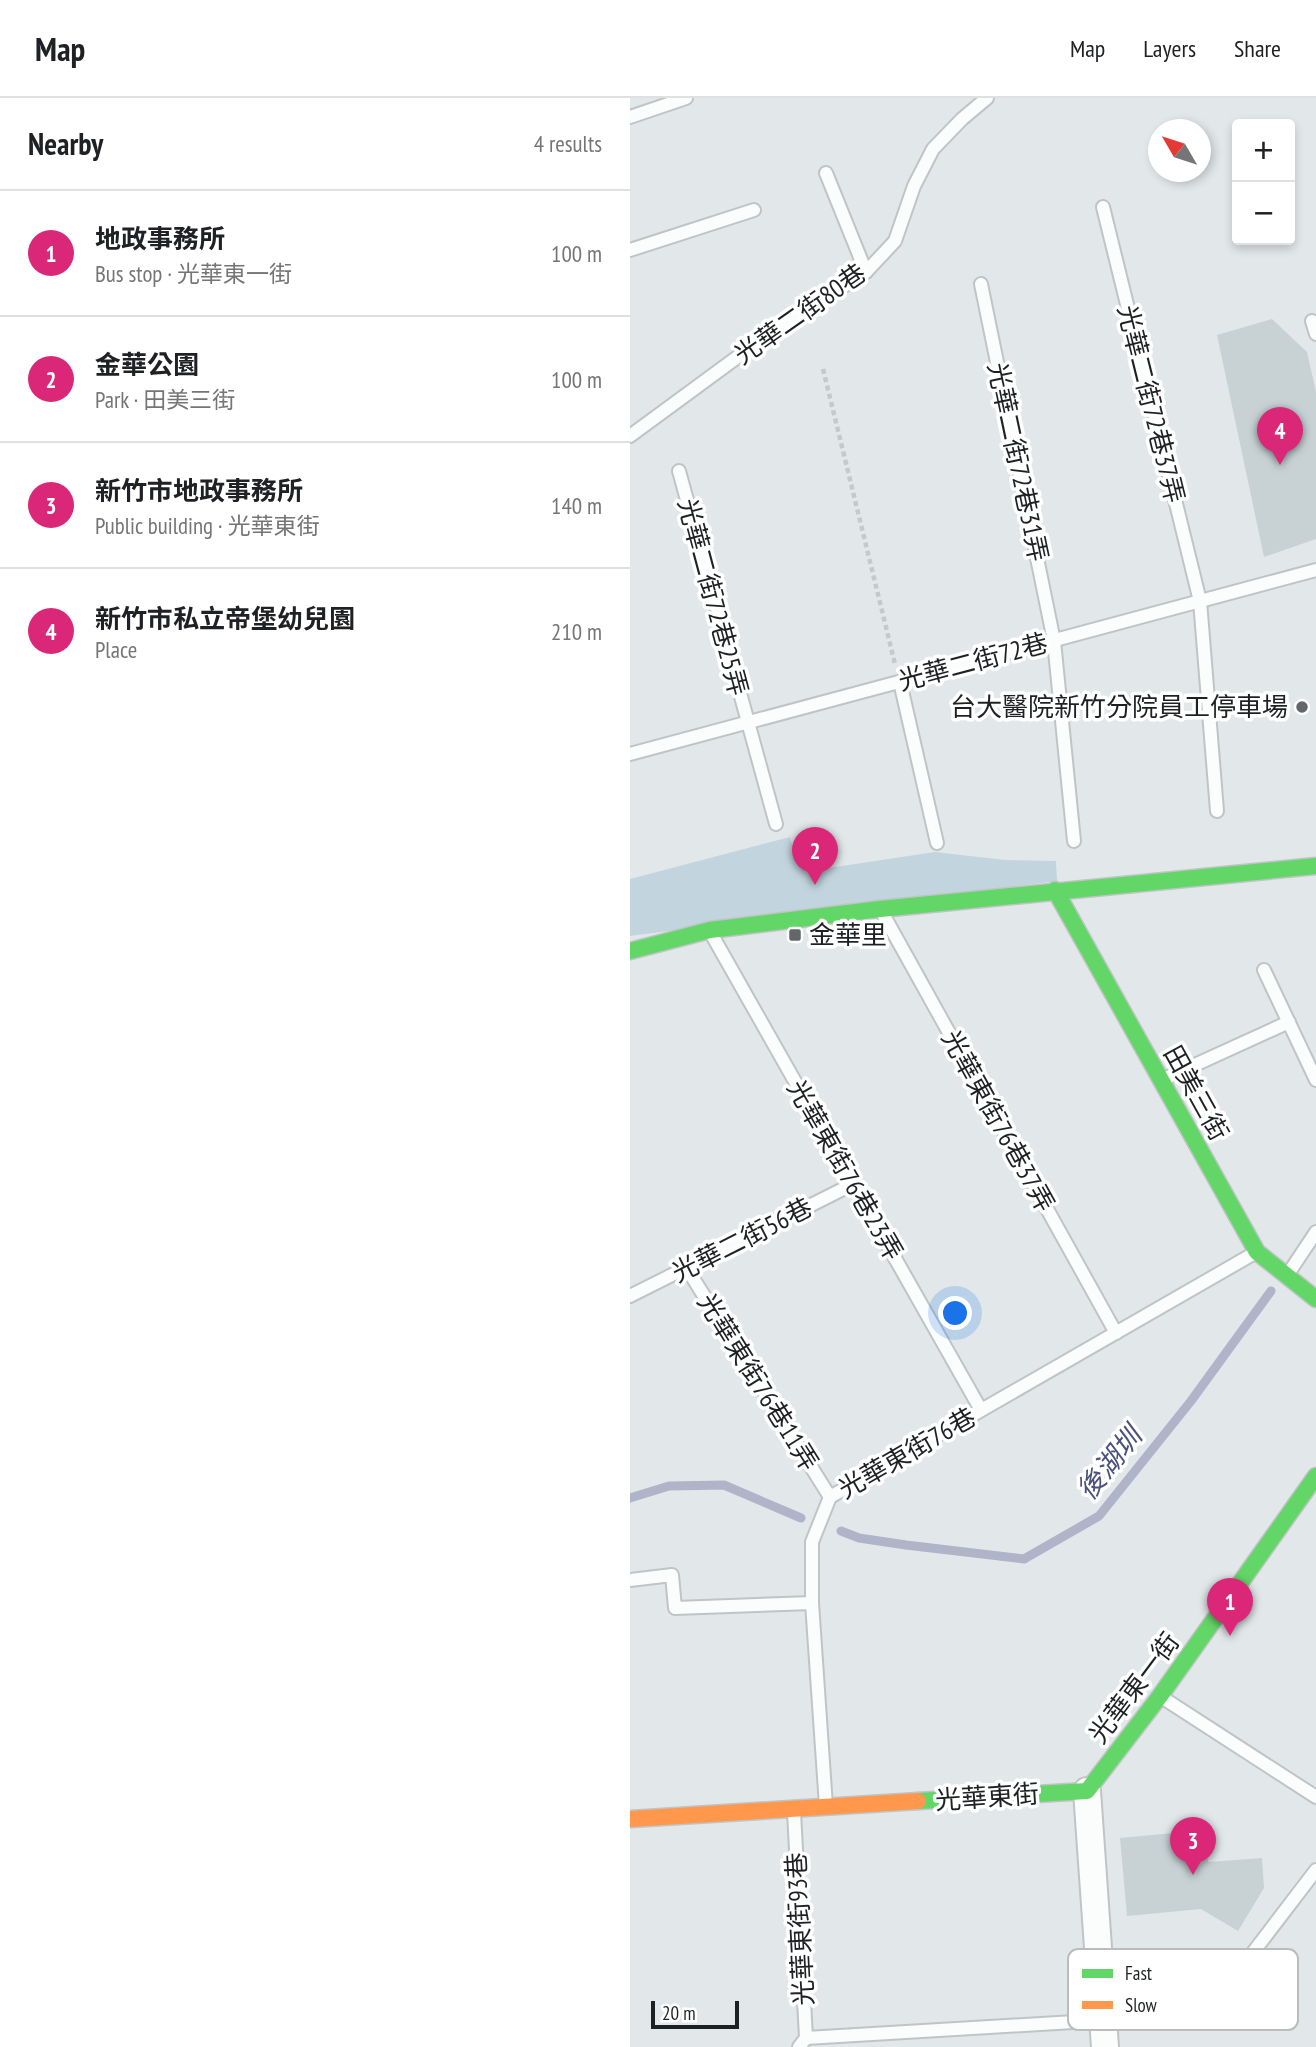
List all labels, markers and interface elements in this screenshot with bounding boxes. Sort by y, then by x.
text: Map [35,27,85,70]
text: Map [1070,33,1105,64]
text: Layers [1143,33,1196,64]
text: Share [1234,33,1281,64]
north arrow [1148,119,1211,182]
map controls [1232,119,1295,245]
button: + [1232,119,1295,182]
text: Nearby [28,124,103,163]
text: 4 results [534,129,602,158]
button: − [1232,182,1295,245]
text: 地政事務所 [95,222,225,255]
text: 1 [46,239,57,268]
text: 100 m [551,239,602,268]
street label: 光華二街80巷 [727,256,872,371]
text: Bus stop · 光華東一街 [95,259,292,288]
street label: 光華二街72巷37弄 [1111,301,1192,506]
text: 金華公園 [95,348,199,381]
street label: 光華二街72巷31弄 [981,359,1056,565]
text: 2 [46,365,57,394]
text: 100 m [551,365,602,394]
text: Park · 田美三街 [95,385,235,414]
pin: 4 [1257,407,1303,465]
text: 新竹市地政事務所 [95,474,303,507]
text: 3 [46,491,57,520]
text: 140 m [551,491,602,520]
street label: 光華二街72巷25弄 [671,495,756,699]
text: Public building · 光華東街 [95,511,320,540]
text: 新竹市私立帝堡幼兒園 [95,602,355,635]
text: 4 [46,617,57,646]
text: 210 m [551,617,602,646]
street label: 光華二街72巷 [895,626,1051,697]
text: Place [95,635,137,664]
place label: 台大醫院新竹分院員工停車場 [950,690,1288,723]
marker: 台大醫院新竹分院員工停車場 [1294,699,1310,715]
pin: 2 [792,827,838,885]
place label: 金華里 [809,918,887,951]
marker: 金華里 [787,927,803,943]
street label: 光華東街76巷37弄 [935,1024,1062,1217]
street label: 田美三街 [1157,1039,1236,1146]
street label: 光華東街76巷23弄 [780,1074,910,1266]
street label: 光華二街56巷 [666,1190,818,1289]
street label: 光華東街76巷11弄 [691,1287,826,1476]
your location [938,1296,972,1330]
street label: 光華東街76巷 [832,1400,981,1505]
water label: 後湖圳 [1068,1415,1152,1507]
pin: 1 [1207,1578,1253,1636]
street label: 光華東一街 [1081,1626,1186,1750]
street label: 光華東街 [934,1776,1040,1817]
pin: 3 [1170,1817,1216,1875]
street label: 光華東街93巷 [779,1852,820,2006]
legend [1068,1949,1298,2030]
text: Fast [1125,1961,1153,1985]
text: Slow [1125,1993,1158,2017]
scale bar [651,1998,738,2030]
text: 20 m [662,2001,696,2025]

